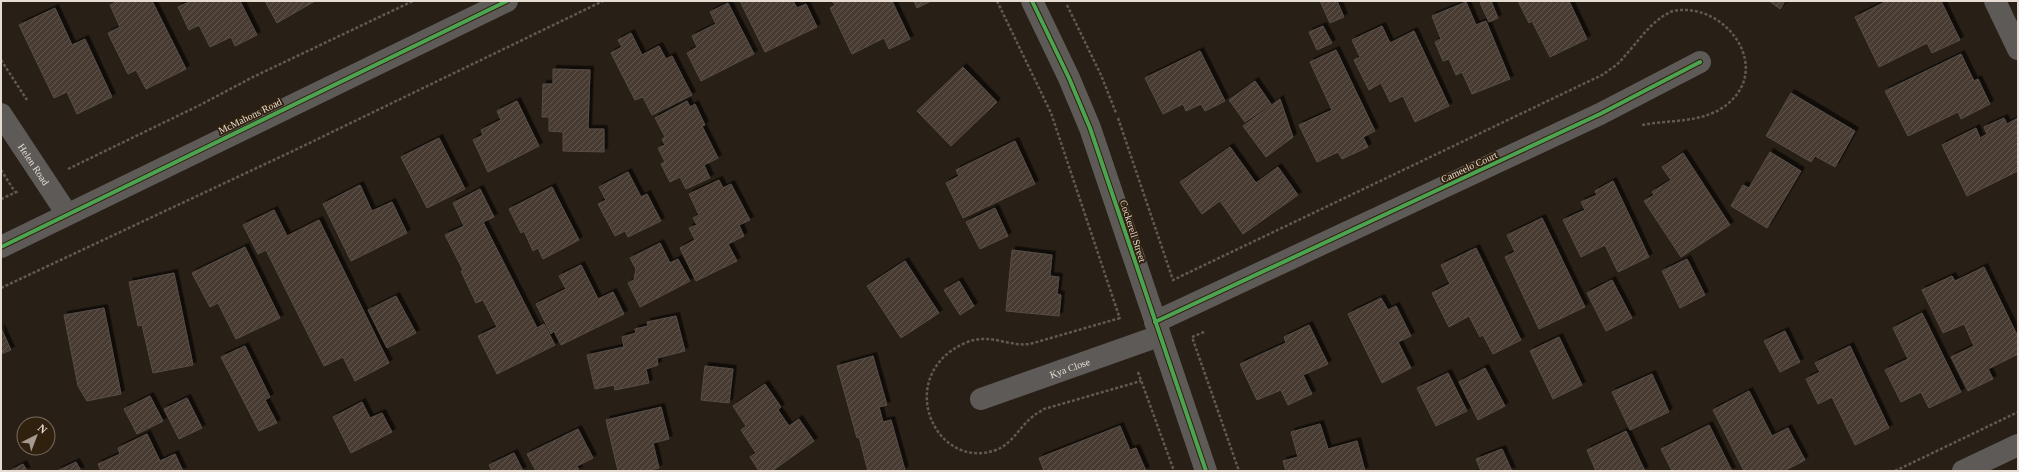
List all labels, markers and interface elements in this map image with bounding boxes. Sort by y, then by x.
street label: McMahons Road [217,96,283,136]
street label: Helen Road [16,141,52,187]
street label: Cameelo Court [1439,149,1499,185]
street label: Cockerell Street [1118,199,1148,264]
street label: Kya Close [1048,355,1092,380]
north arrow [16,416,56,456]
text: N [36,421,50,436]

